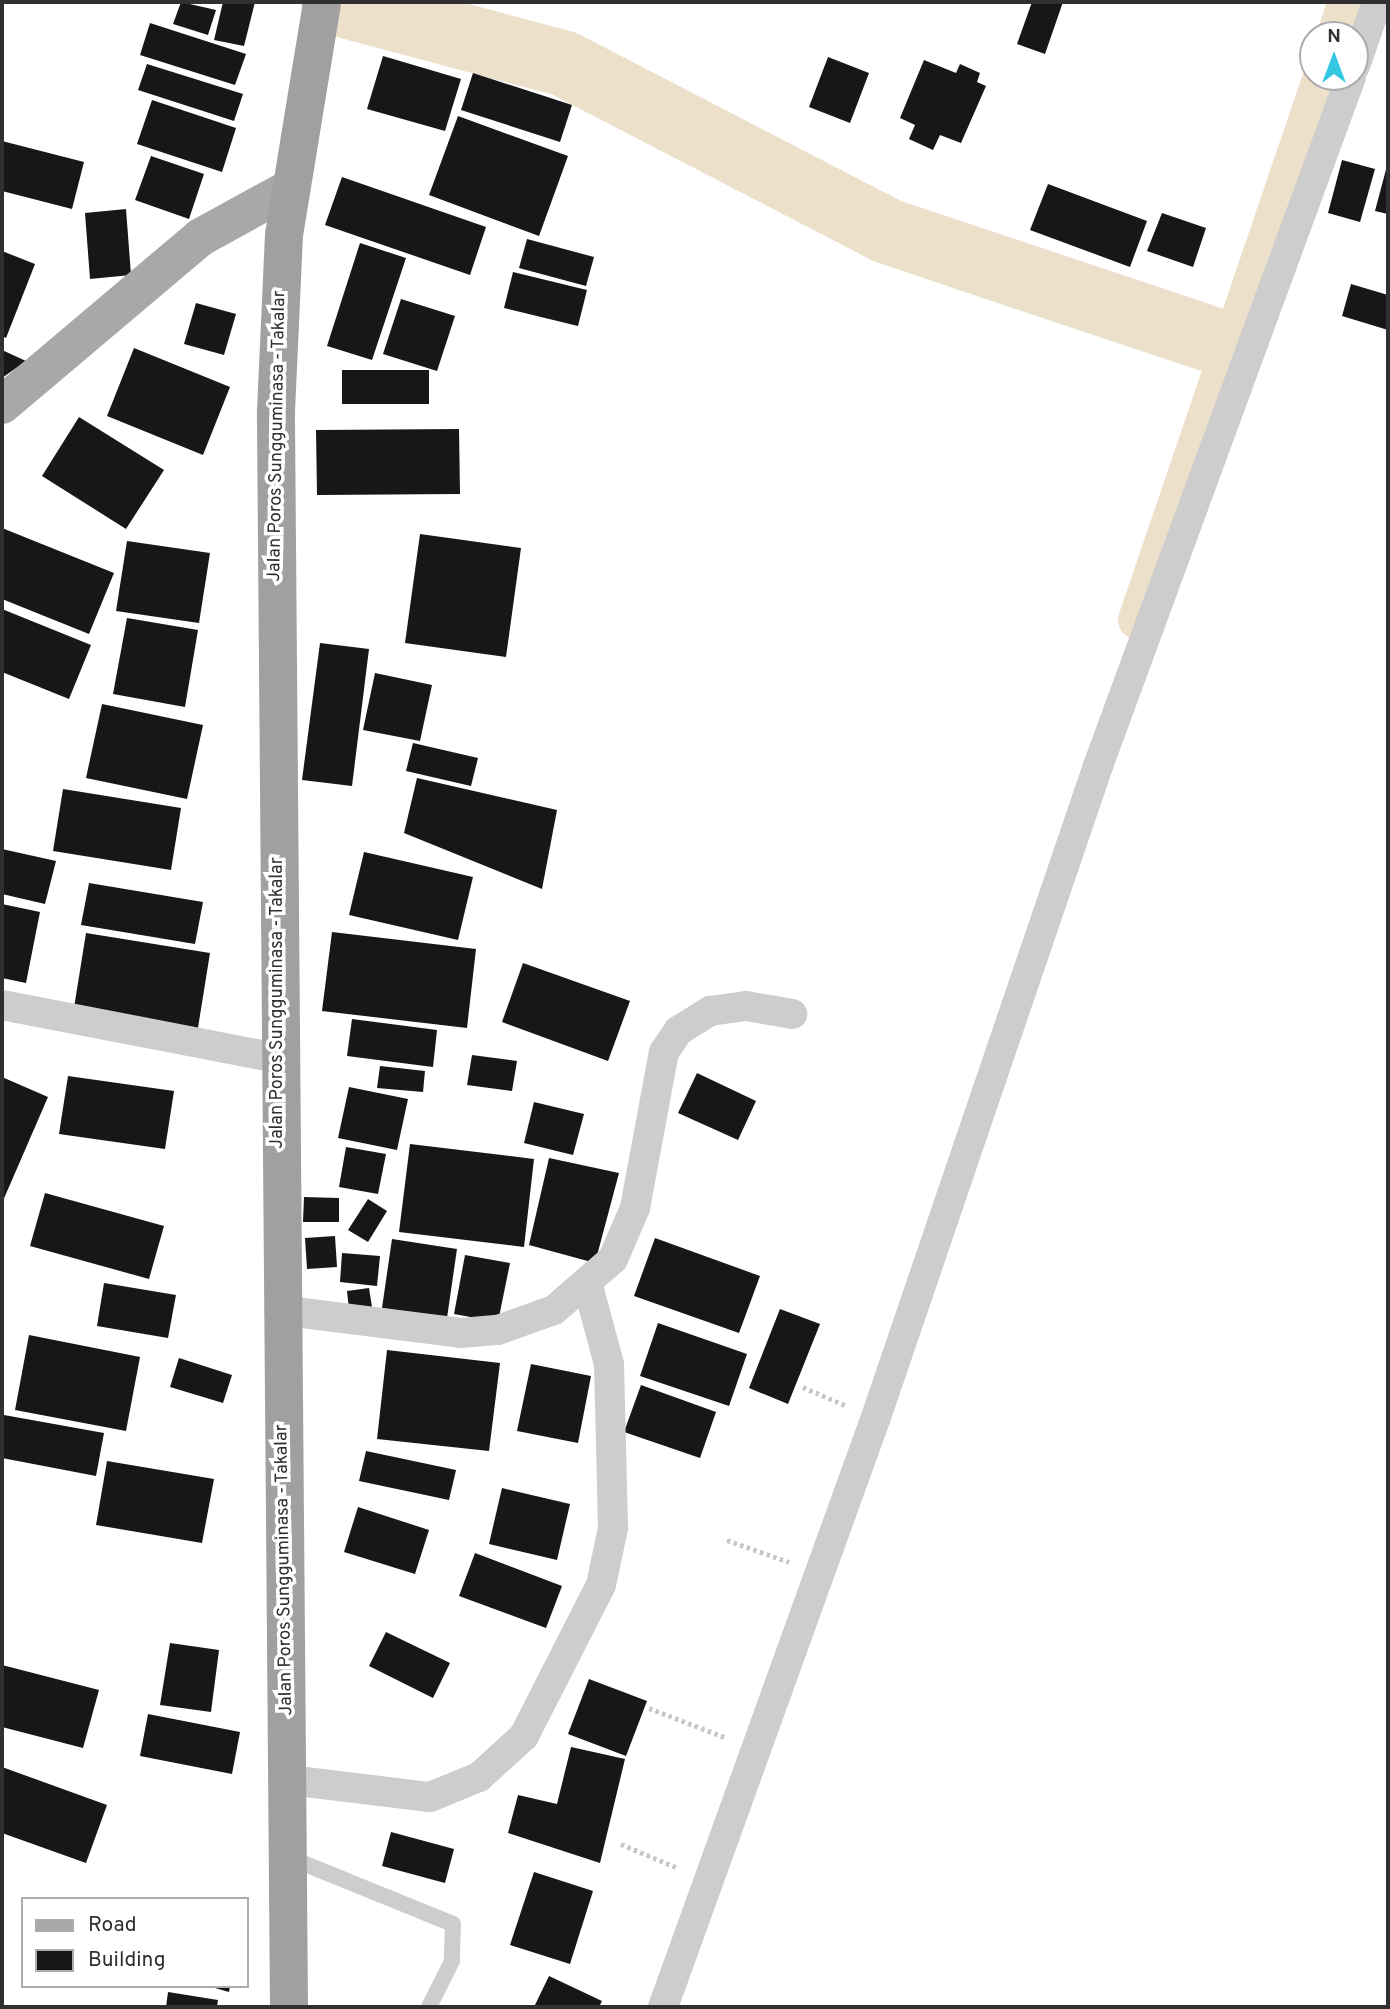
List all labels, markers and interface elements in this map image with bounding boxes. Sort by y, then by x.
north arrow [1299,21,1369,91]
text: N [1327,25,1341,49]
street label: Jalan Poros Sungguminasa - Takalar [265,290,291,582]
street label: Jalan Poros Sungguminasa - Takalar [267,857,289,1149]
street label: Jalan Poros Sungguminasa - Takalar [272,1424,298,1716]
legend [21,1897,248,1988]
text: Road [88,1912,137,1939]
text: Building [88,1947,166,1974]

